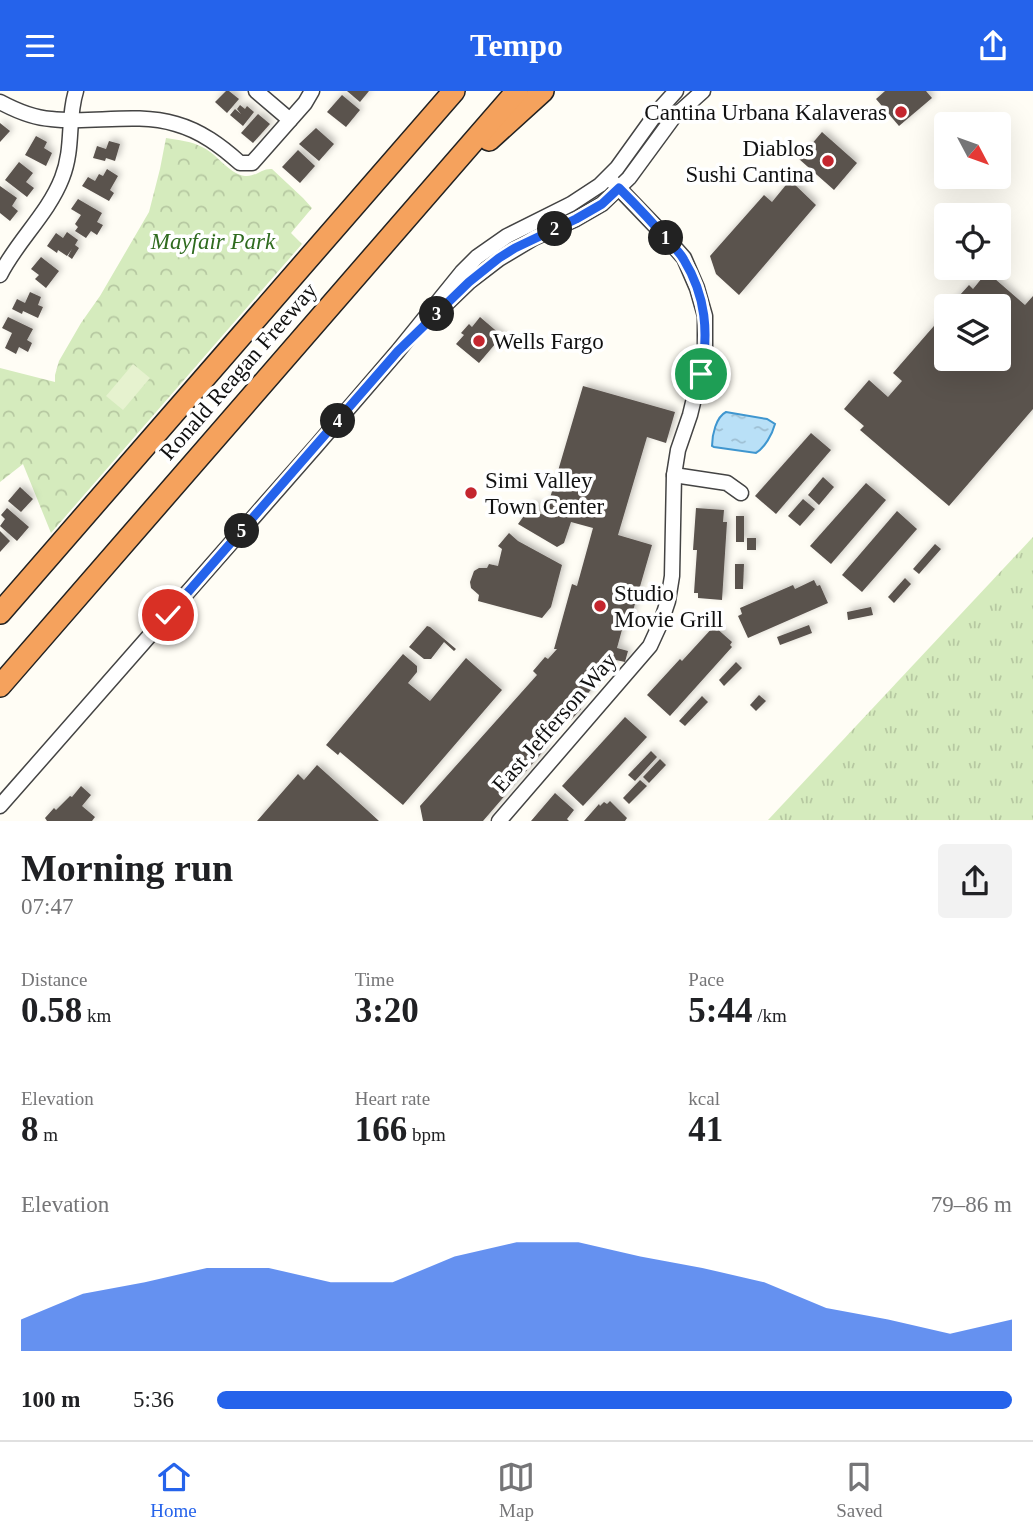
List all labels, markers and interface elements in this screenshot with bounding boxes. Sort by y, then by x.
icon: menu [21,27,59,65]
text: Tempo [470,27,563,63]
icon: share [974,27,1012,65]
place label: Cantina Urbana Kalaveras [644,100,887,125]
marker: Cantina Urbana Kalaveras [893,104,909,120]
north arrow [934,112,1012,189]
map controls [934,112,1011,371]
place label: Diablos Sushi Cantina [686,136,814,187]
marker: Diablos Sushi Cantina [820,153,836,169]
button: locate [934,203,1011,280]
pin: 2 [538,211,572,247]
text: 2 [550,218,559,239]
pin: 1 [648,221,684,255]
text: 1 [661,227,670,248]
park label: Mayfair Park [150,229,276,254]
street label: Ronald Reagan Freeway [155,277,322,465]
button: layers [934,294,1011,371]
pin: 3 [420,297,454,332]
text: 3 [432,303,441,324]
place label: Wells Fargo [493,329,604,354]
marker: Wells Fargo [471,333,487,349]
pin [671,344,731,404]
icon: arrive [682,355,720,393]
pin: 4 [320,403,356,439]
text: 4 [333,410,342,431]
place label: Simi Valley Town Center [485,468,604,519]
marker: Simi Valley Town Center [463,485,479,501]
pin: 5 [224,513,260,549]
text: 5 [237,520,246,541]
place label: Studio Movie Grill [614,581,723,632]
pin [138,585,198,645]
icon: check [149,596,187,634]
marker: Studio Movie Grill [592,598,608,614]
street label: East Jefferson Way [487,647,622,797]
button: share [938,844,1012,918]
text: Morning run [21,847,233,889]
text: 07:47 [21,894,73,919]
text: Distance [21,969,87,990]
text: Time [355,969,394,990]
text: Pace [688,969,724,990]
text: 0.58 [21,991,82,1030]
text: 3:20 [355,991,419,1030]
text: 5:44 [688,991,752,1030]
text: km [82,1005,111,1026]
text: /km [752,1005,787,1026]
text: Elevation [21,1088,94,1109]
text: Heart rate [355,1088,430,1109]
text: kcal [688,1088,720,1109]
text: 8 [21,1110,39,1149]
text: 166 [355,1110,407,1149]
text: 41 [688,1110,723,1149]
text: m [39,1124,58,1145]
text: bpm [407,1124,446,1145]
text: Elevation [21,1192,109,1217]
text: 79–86 m [931,1192,1012,1217]
text: 100 m [21,1387,80,1412]
text: 5:36 [133,1387,174,1412]
tab: Home [150,1458,197,1522]
tab: Map [497,1458,535,1522]
tab: Saved [836,1458,883,1522]

